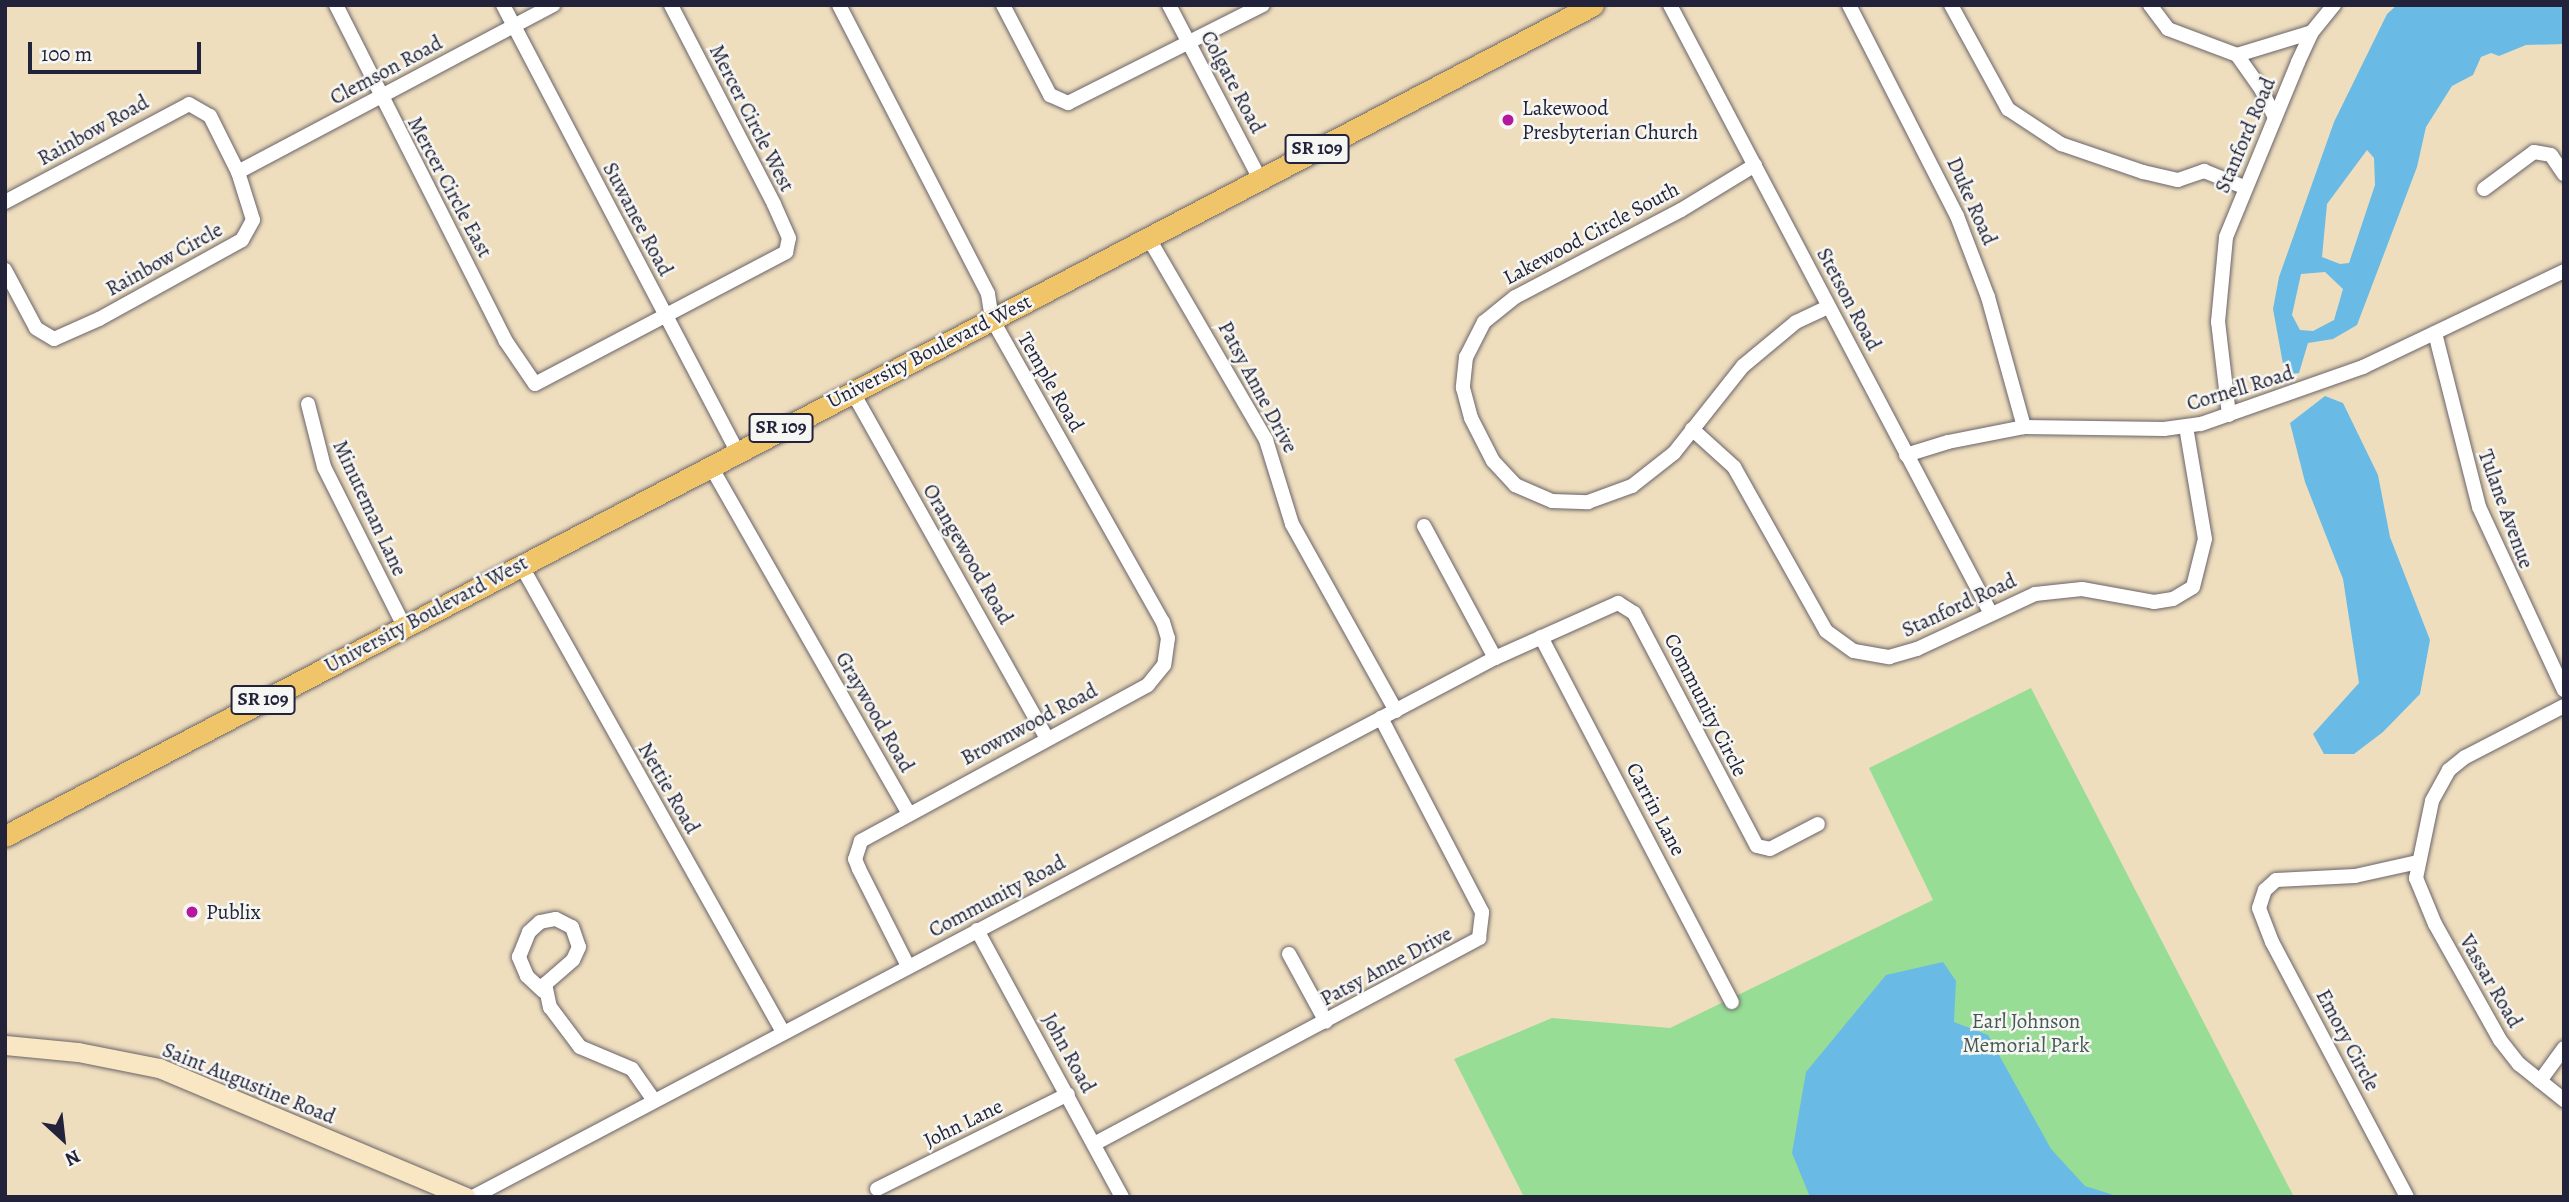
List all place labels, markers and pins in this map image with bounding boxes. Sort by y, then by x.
place label: Lakewood Presbyterian Church [1522,95,1698,145]
marker: Lakewood Presbyterian Church [1500,112,1516,128]
place label: Publix [206,899,261,925]
marker: Publix [184,904,200,920]

